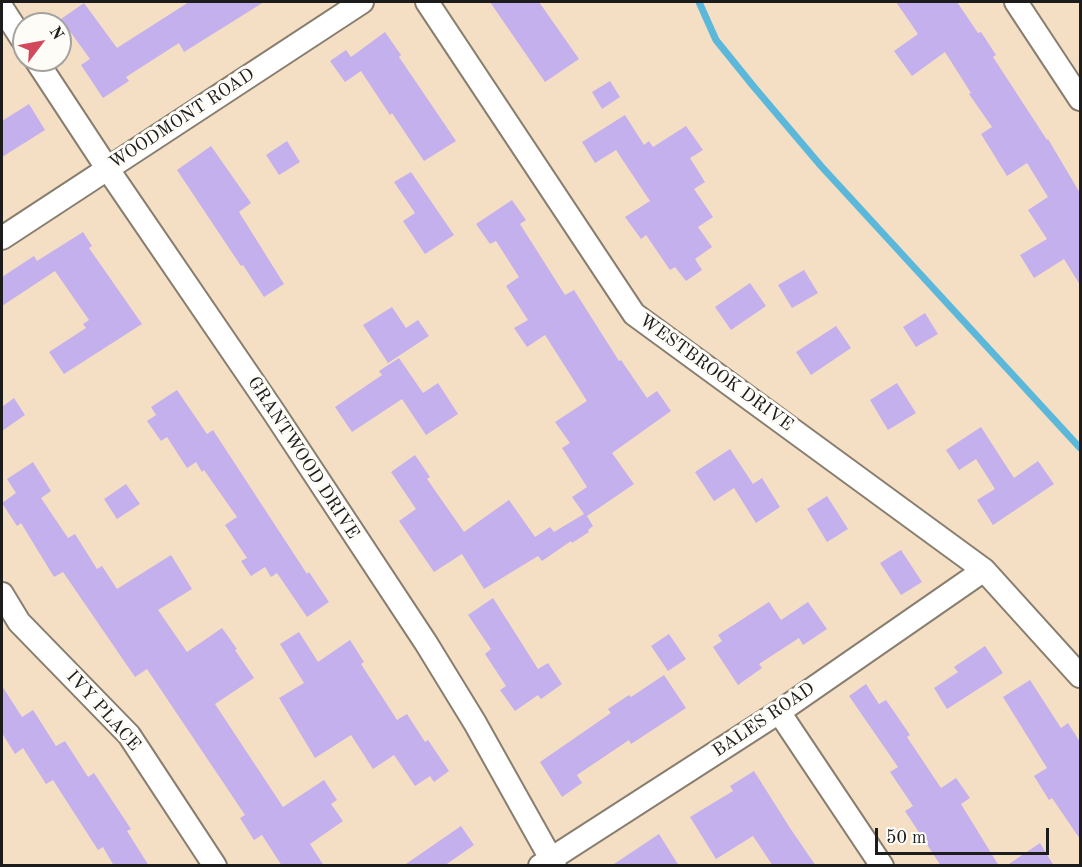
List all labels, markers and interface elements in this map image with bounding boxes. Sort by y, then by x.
north arrow [12,12,72,72]
text: N [46,24,66,43]
street label: WOODMONT ROAD [105,64,259,174]
street label: WESTBROOK DRIVE [635,310,797,436]
street label: GRANTWOOD DRIVE [242,373,364,543]
street label: IVY PLACE [61,666,145,756]
street label: BALES ROAD [709,678,819,762]
scale bar [878,816,1052,854]
text: 50 m [886,829,926,847]

